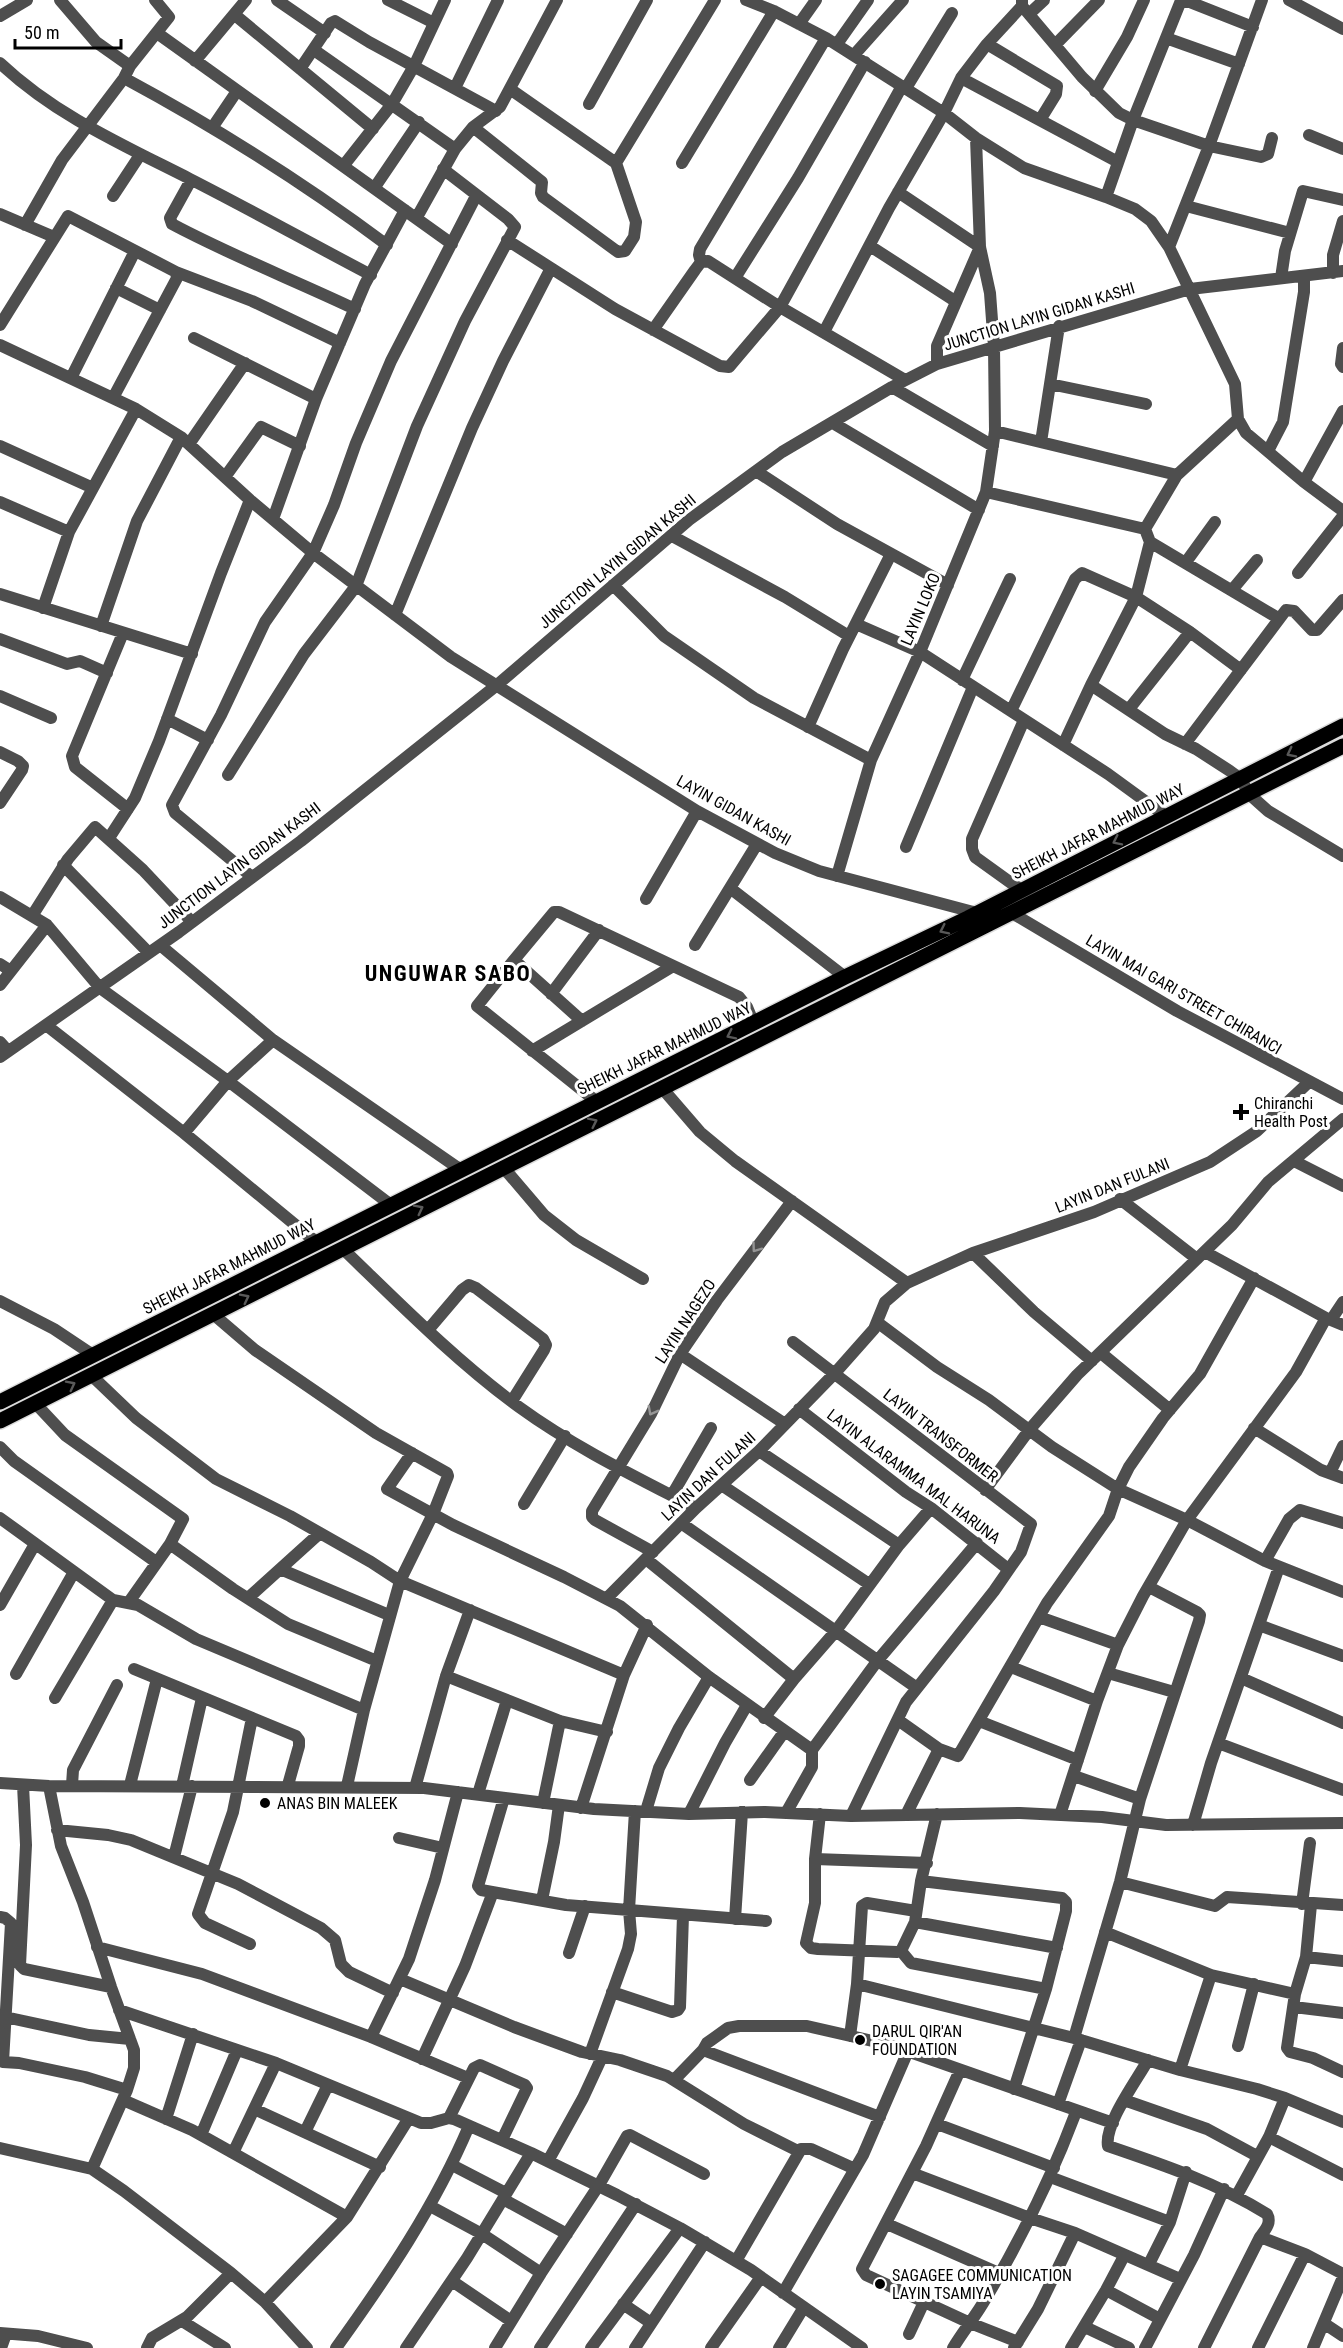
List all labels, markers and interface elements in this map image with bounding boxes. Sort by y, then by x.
scale bar [15,12,122,50]
text: 50 m [24,22,59,43]
street label: JUNCTION LAYIN GIDAN KASHI [941,278,1137,355]
street label: JUNCTION LAYIN GIDAN KASHI [535,490,700,633]
street label: LAYIN LOKO [897,570,944,648]
one-way arrow [1287,746,1297,757]
street label: LAYIN GIDAN KASHI [673,771,794,850]
street label: SHEIKH JAFAR MAHMUD WAY [1009,779,1188,883]
street label: JUNCTION LAYIN GIDAN KASHI [154,798,324,933]
one-way arrow [1113,834,1124,846]
one-way arrow [939,922,950,934]
street label: LAYIN MAI GARI STREET CHIRANCI [1083,931,1285,1058]
district label: UNGUWAR SABO [365,961,531,986]
street label: SHEIKH JAFAR MAHMUD WAY [574,998,755,1099]
one-way arrow [727,1028,738,1039]
place label: Chiranchi Health Post [1254,1094,1328,1131]
marker: Chiranchi Health Post [1232,1103,1250,1121]
one-way arrow [587,1117,598,1129]
street label: LAYIN DAN FULANI [1052,1154,1172,1217]
one-way arrow [413,1205,423,1216]
street label: SHEIKH JAFAR MAHMUD WAY [140,1214,319,1318]
one-way arrow [753,1241,764,1252]
street label: LAYIN NAGEZO [651,1276,720,1367]
one-way arrow [239,1293,250,1305]
one-way arrow [65,1381,76,1393]
street label: LAYIN TRANSFORMER [879,1385,1002,1486]
one-way arrow [648,1405,659,1416]
street label: LAYIN ALARAMMA MAL HARUNA [823,1405,1004,1548]
street label: LAYIN DAN FULANI [657,1428,759,1525]
place label: ANAS BIN MALEEK [277,1794,398,1813]
marker: ANAS BIN MALEEK [258,1796,272,1810]
place label: DARUL QIR'AN FOUNDATION [872,2022,962,2059]
marker: DARUL QIR'AN FOUNDATION [853,2033,867,2047]
place label: SAGAGEE COMMUNICATION LAYIN TSAMIYA [892,2266,1072,2303]
marker: SAGAGEE COMMUNICATION LAYIN TSAMIYA [873,2277,887,2291]

